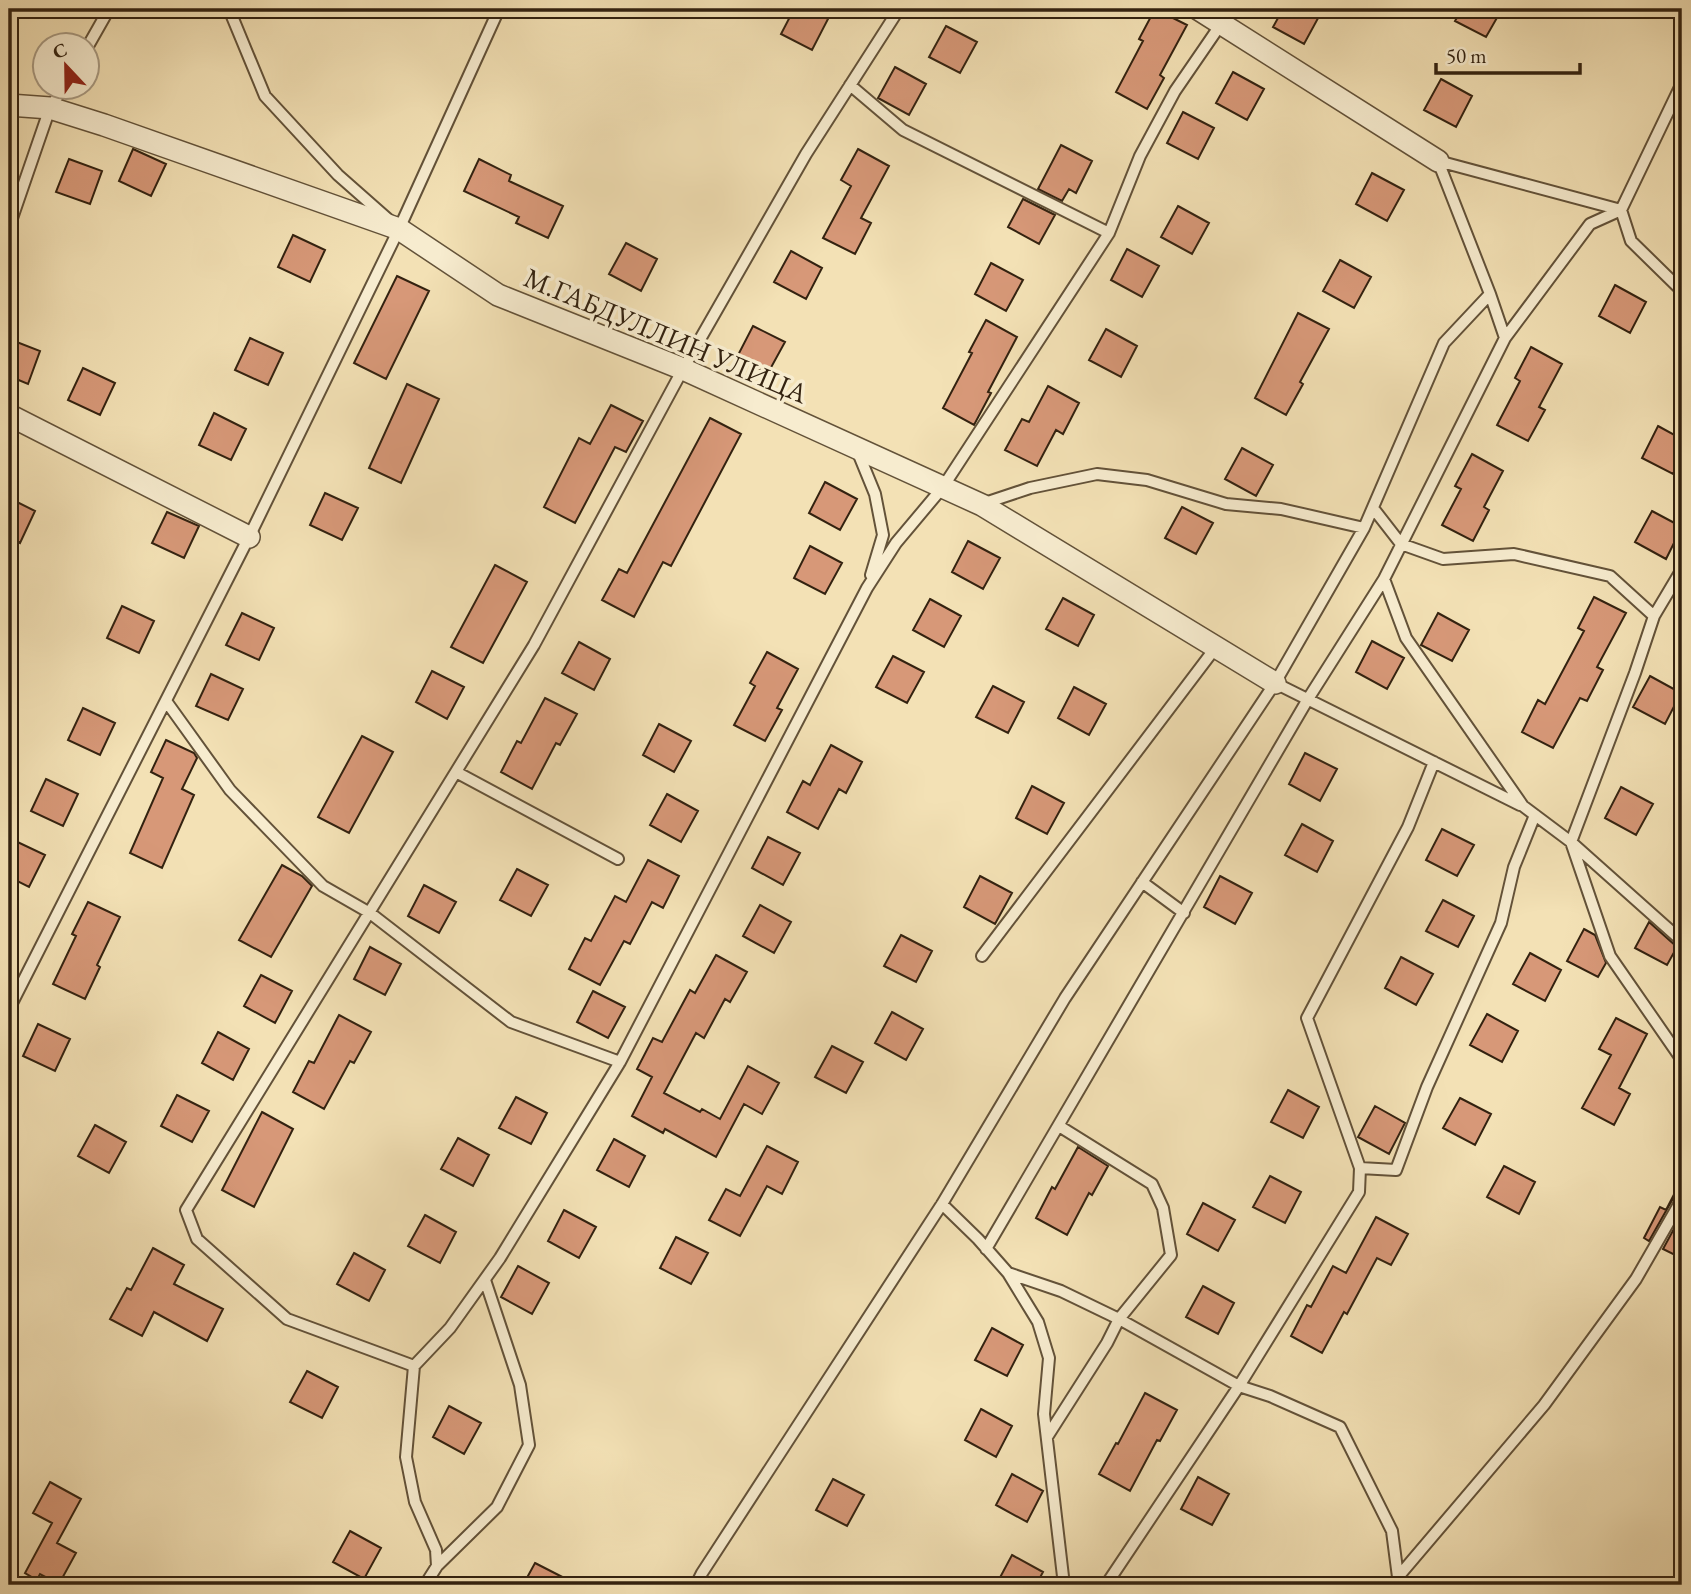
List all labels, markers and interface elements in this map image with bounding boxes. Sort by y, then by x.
north arrow [32,32,102,102]
scale bar [1436,32,1579,76]
text: С [49,37,71,65]
text: 50 m [1446,42,1487,69]
street label: М.ГАБДУЛЛИН УЛИЦА [519,259,814,411]

